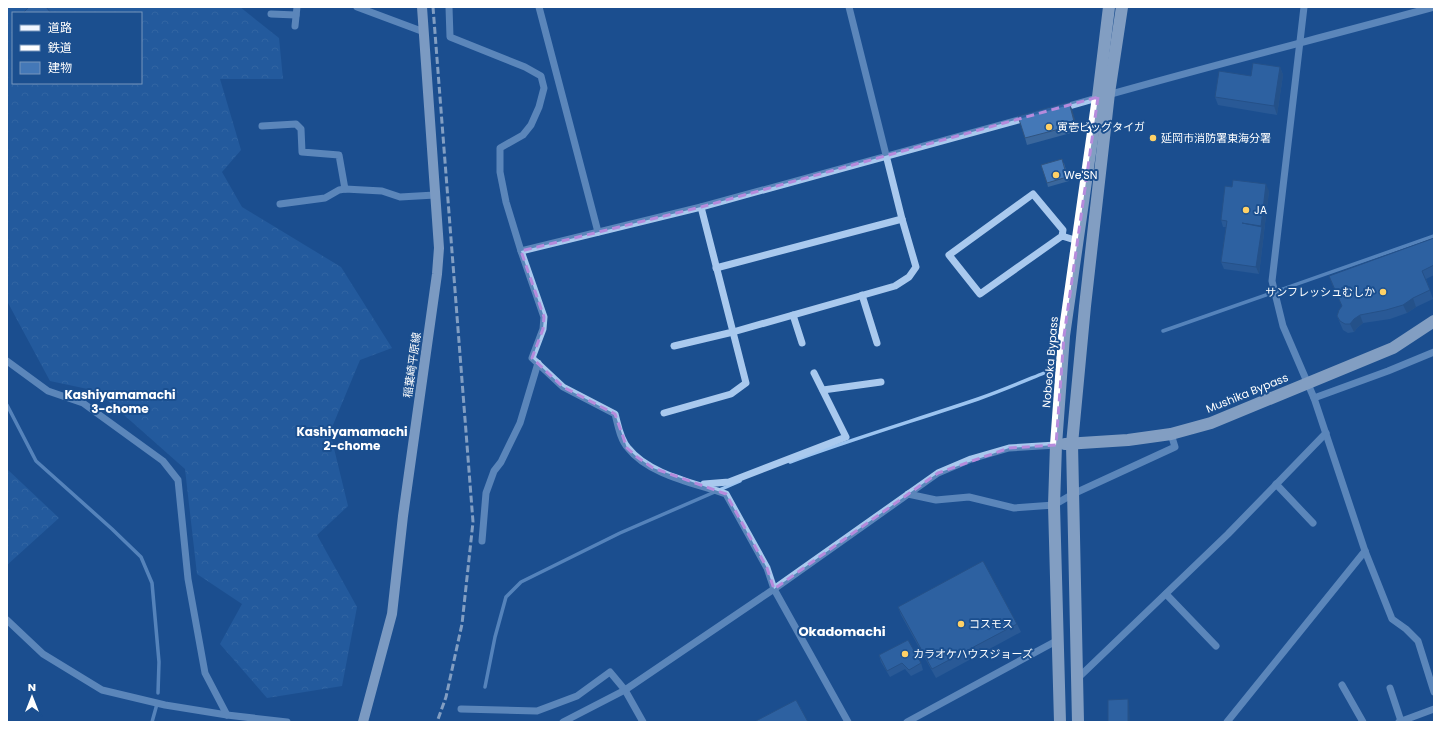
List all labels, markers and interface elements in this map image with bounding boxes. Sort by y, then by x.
legend [12,12,142,84]
text: 道路 [48,19,72,36]
text: 鉄道 [48,39,72,56]
text: 建物 [48,59,72,76]
place label: 寅壱ビッグタイガ [1057,119,1145,135]
marker: 寅壱ビッグタイガ [1044,122,1054,132]
place label: 延岡市消防署東海分署 [1161,130,1271,146]
marker: 延岡市消防署東海分署 [1148,133,1158,143]
place label: We'SN [1064,167,1098,183]
marker: We'SN [1051,170,1061,180]
place label: JA [1254,202,1268,218]
marker: JA [1241,205,1251,215]
place label: サンフレッシュむしか [1265,284,1375,300]
marker: サンフレッシュむしか [1378,287,1388,297]
street label: Nobeoka Bypass [1038,316,1062,408]
street label: 稲葉崎平原線 [399,331,425,399]
street label: Mushika Bypass [1204,369,1291,417]
district label: Kashiyamamachi 3-chome [64,386,176,417]
district label: Kashiyamamachi 2-chome [296,423,408,454]
place label: コスモス [969,616,1013,632]
marker: コスモス [956,619,966,629]
district label: Okadomachi [798,622,886,641]
place label: カラオケハウスジョーズ [913,646,1033,662]
marker: カラオケハウスジョーズ [900,649,910,659]
north arrow [12,677,52,717]
text: N [28,679,36,695]

